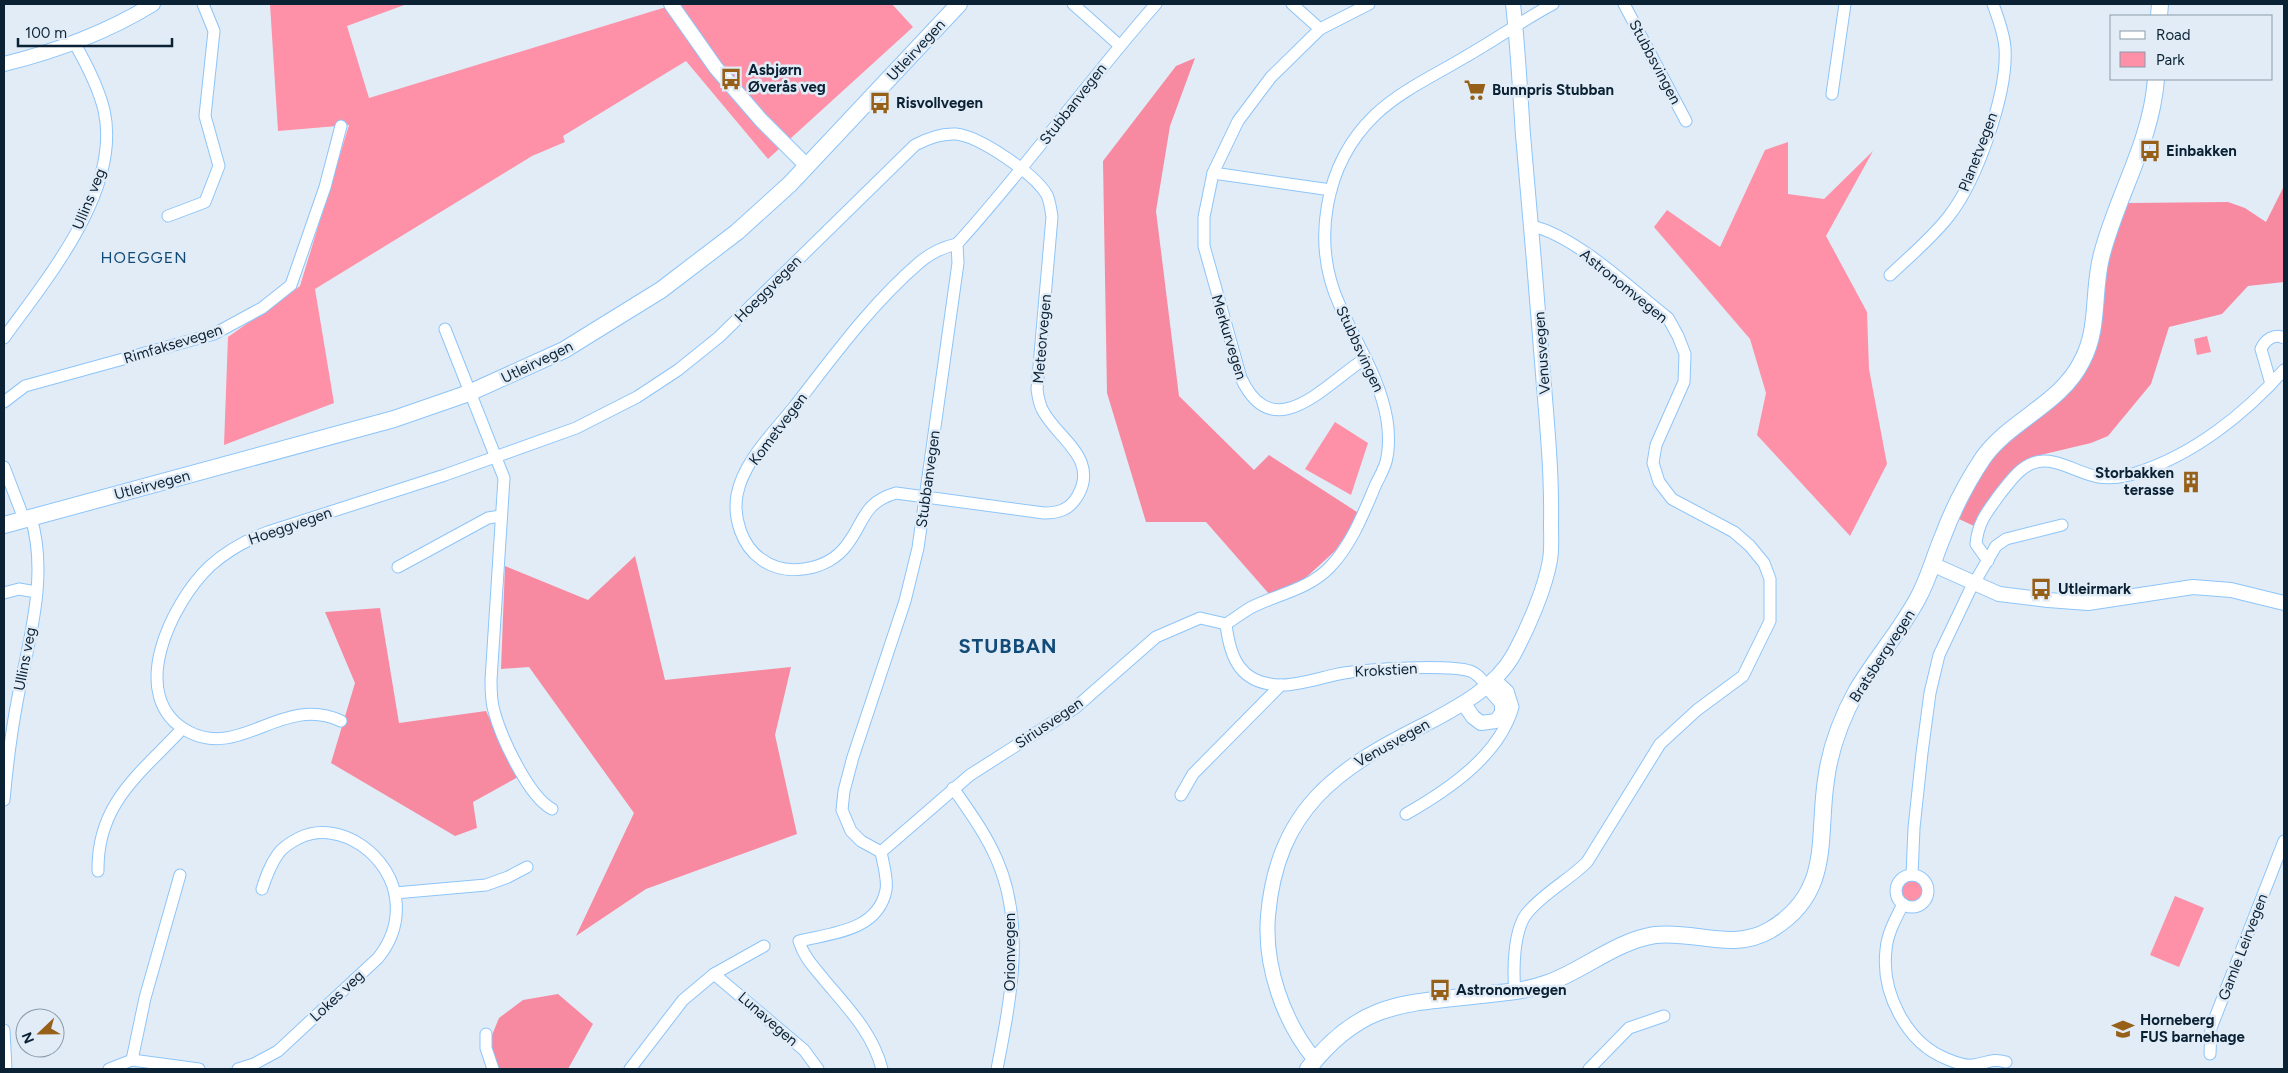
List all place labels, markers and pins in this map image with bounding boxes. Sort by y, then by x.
place label: Asbjørn Øverås veg [748,61,826,96]
bus stop icon: Asbjørn Øverås veg [718,66,744,92]
supermarket icon: Bunnpris Stubban [1462,77,1488,103]
place label: Bunnpris Stubban [1492,81,1614,99]
bus stop icon: Risvollvegen [867,90,893,116]
place label: Risvollvegen [896,94,983,112]
bus stop icon: Einbakken [2137,138,2163,164]
place label: Einbakken [2166,142,2237,160]
place label: Storbakken terasse [2095,464,2175,499]
building icon: Storbakken terasse [2178,469,2204,495]
bus stop icon: Utleirmark [2028,576,2054,602]
place label: Utleirmark [2058,580,2131,598]
bus stop icon: Astronomvegen [1427,977,1453,1003]
place label: Astronomvegen [1456,981,1567,999]
place label: Horneberg FUS barnehage [2140,1011,2246,1046]
school or university icon: Horneberg FUS barnehage [2110,1016,2136,1042]

